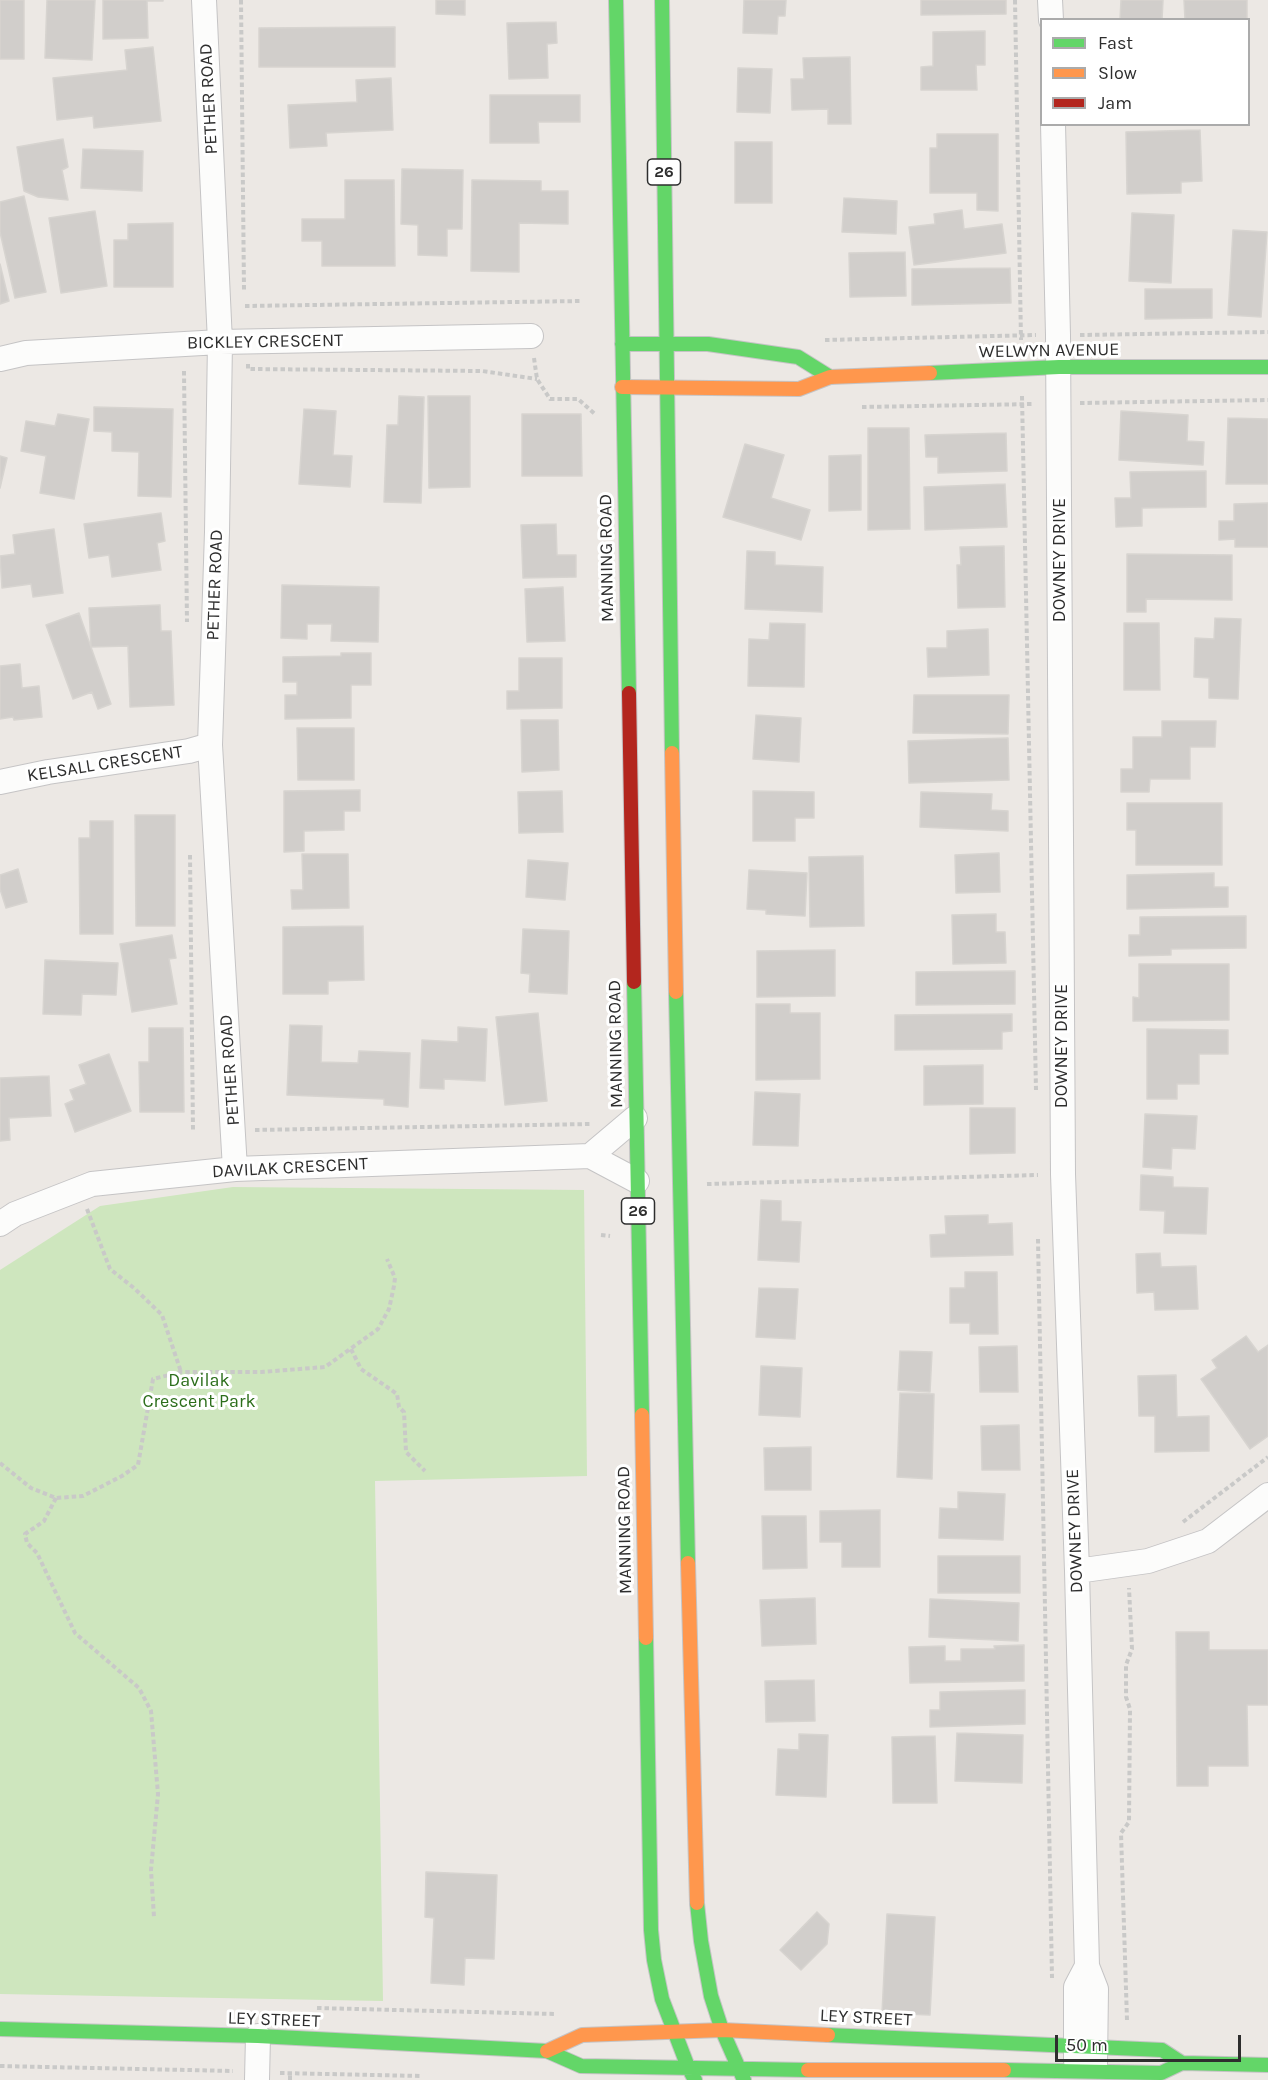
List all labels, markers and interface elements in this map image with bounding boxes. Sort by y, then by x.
legend [1040,18,1250,126]
text: Fast [1098,32,1133,54]
street label: PETHER ROAD [195,43,223,155]
text: Slow [1098,62,1137,84]
text: Jam [1098,92,1132,114]
road number: 26 [648,159,680,185]
street label: BICKLEY CRESCENT [187,330,343,354]
street label: WELWYN AVENUE [978,339,1120,363]
street label: MANNING ROAD [595,494,619,622]
street label: DOWNEY DRIVE [1049,498,1071,622]
street label: PETHER ROAD [202,529,228,641]
street label: KELSALL CRESCENT [26,741,184,787]
street label: MANNING ROAD [604,980,628,1108]
street label: DOWNEY DRIVE [1051,984,1073,1108]
street label: PETHER ROAD [215,1014,245,1126]
street label: DAVILAK CRESCENT [211,1153,369,1183]
road number: 26 [622,1198,654,1224]
park label: Davilak Crescent Park [142,1370,256,1412]
street label: MANNING ROAD [613,1466,637,1594]
street label: DOWNEY DRIVE [1062,1468,1088,1594]
street label: LEY STREET [819,2005,913,2031]
street label: LEY STREET [227,2008,321,2032]
scale bar [1058,2023,1244,2061]
text: 50 m [1066,2034,1108,2056]

